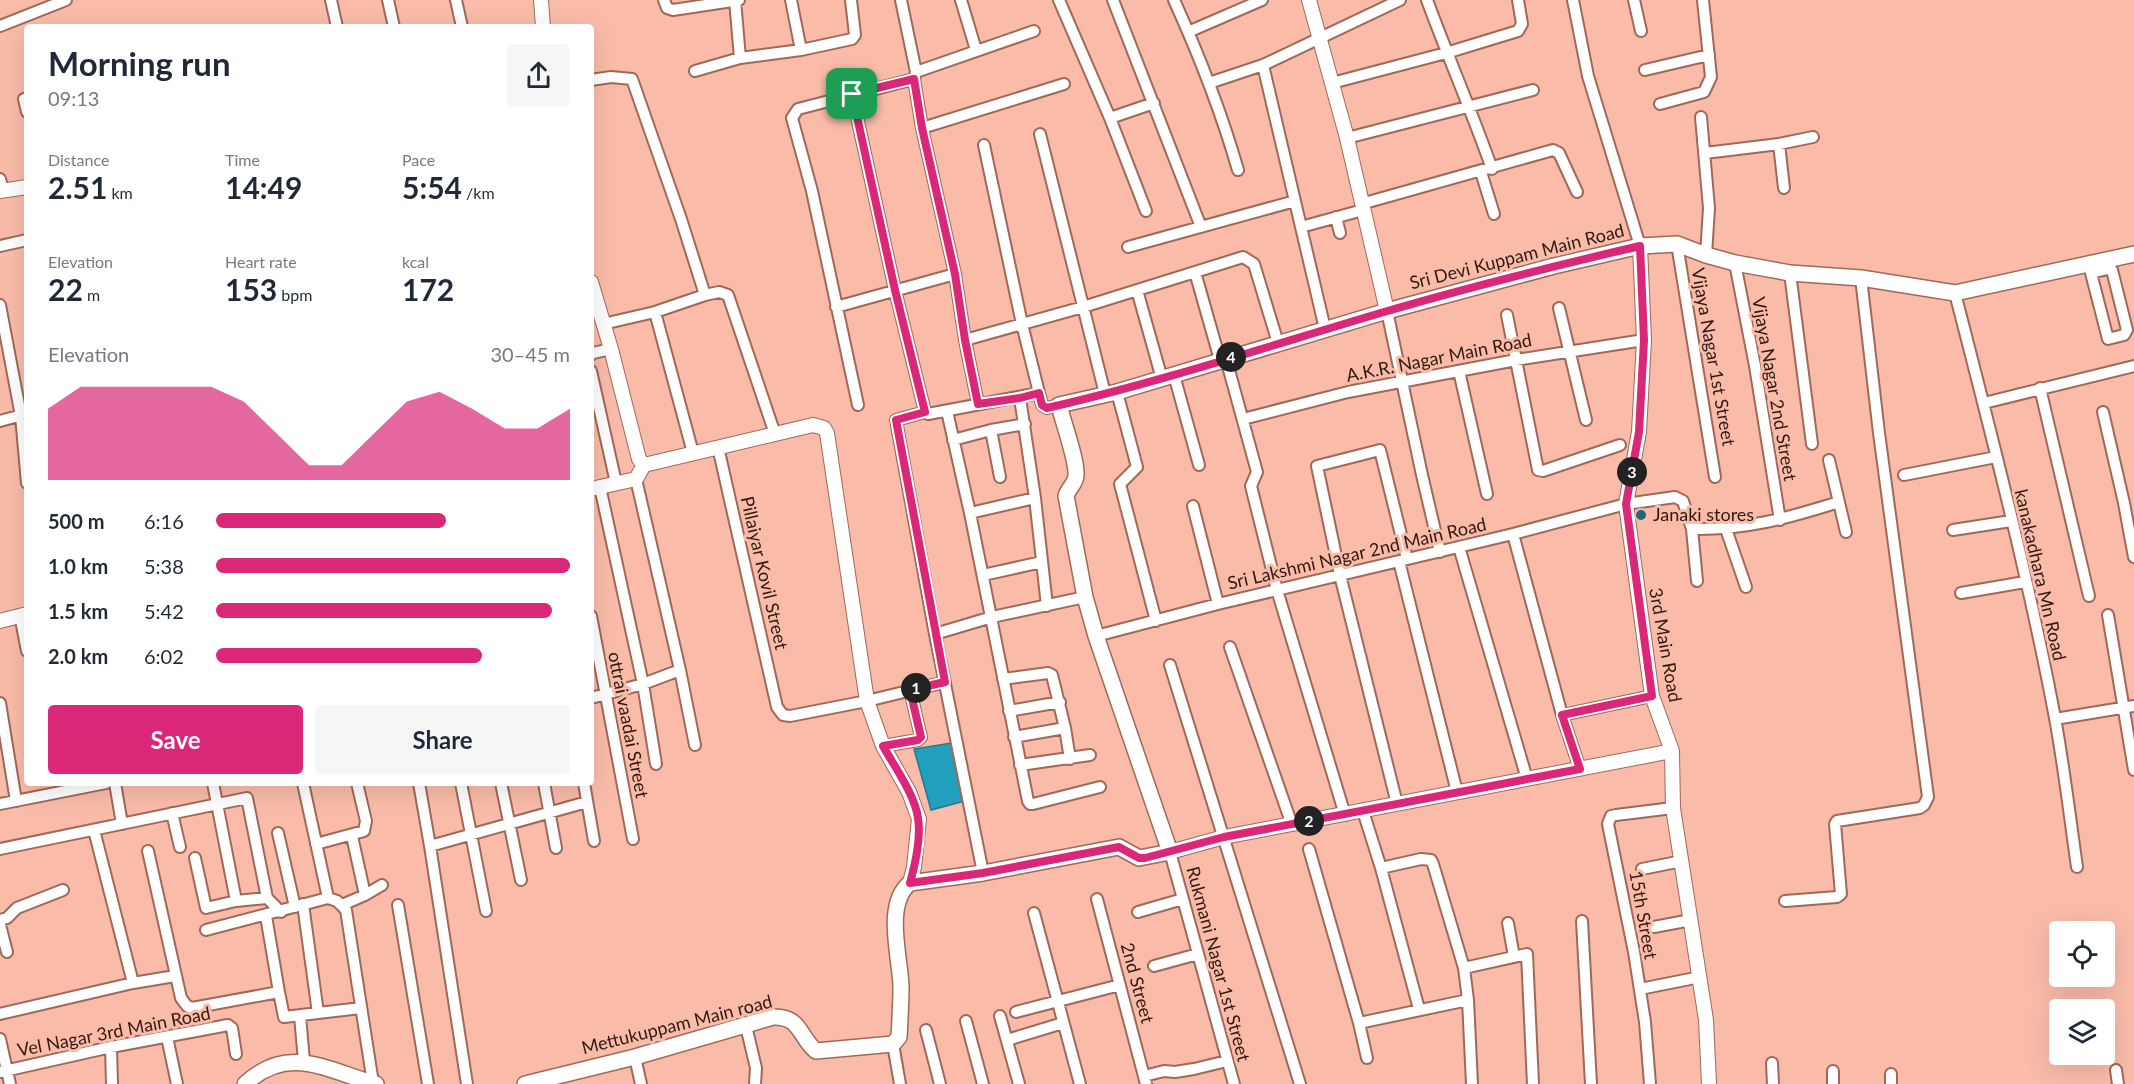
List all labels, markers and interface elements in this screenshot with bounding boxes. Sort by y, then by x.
text: Morning run [48,43,231,83]
button: share [507,44,570,107]
pin [826,68,877,119]
icon: arrive [835,77,868,110]
text: 09:13 [48,86,99,110]
text: Distance [48,150,109,169]
text: Time [225,150,260,169]
text: Pace [402,150,435,169]
text: 2.51 [48,169,107,205]
text: 14:49 [225,169,302,205]
text: 5:54 [402,169,462,205]
text: km [107,183,133,202]
text: /km [462,183,495,202]
street label: Sri Devi Kuppam Main Road [1407,219,1626,293]
text: Elevation [48,252,113,271]
text: Heart rate [225,252,297,271]
text: kcal [402,252,429,271]
street label: Vijaya Nagar 1st Street [1687,266,1741,448]
text: 22 [48,271,83,307]
text: 153 [225,271,277,307]
text: 172 [402,271,454,307]
text: m [83,285,100,304]
text: bpm [277,285,312,304]
street label: Vijaya Nagar 2nd Street [1748,295,1802,483]
street label: A.K.R. Nagar Main Road [1344,328,1533,386]
text: Elevation [48,342,129,366]
text: 30–45 m [490,342,570,366]
pin: 4 [1216,342,1246,372]
text: 4 [1226,347,1236,366]
pin: 3 [1617,457,1647,487]
text: 3 [1627,462,1637,481]
street label: kanakadhara Mn Road [2011,487,2071,663]
street label: Pillaiyar Kovil Street [737,494,793,652]
place label: Janaki stores [1653,503,1754,525]
marker: Janaki stores [1634,508,1648,522]
text: 500 m [48,509,104,533]
text: 6:16 [144,509,184,533]
street label: Sri Lakshmi Nagar 2nd Main Road [1225,513,1488,594]
text: 1.0 km [48,554,108,578]
text: 5:38 [144,554,184,578]
street label: 3rd Main Road [1645,586,1687,704]
text: 1.5 km [48,599,108,623]
text: 5:42 [144,599,184,623]
text: 2.0 km [48,644,108,668]
text: 6:02 [144,644,184,668]
street label: ottrai vaadai Street [604,650,654,800]
pin: 1 [901,673,931,703]
text: 1 [911,678,921,697]
button: Save [48,705,303,774]
button: Share [315,705,570,774]
pin: 2 [1294,806,1324,836]
text: 2 [1304,811,1314,830]
street label: Rukmani Nagar 1st Street [1182,864,1256,1064]
street label: 15th Street [1625,869,1663,961]
map controls [2049,921,2115,1065]
button: locate [2049,921,2115,987]
street label: 2nd Street [1117,940,1159,1026]
street label: Mettukuppam Main road [579,990,774,1058]
button: layers [2049,999,2115,1065]
street label: Vel Nagar 3rd Main Road [15,1001,212,1061]

